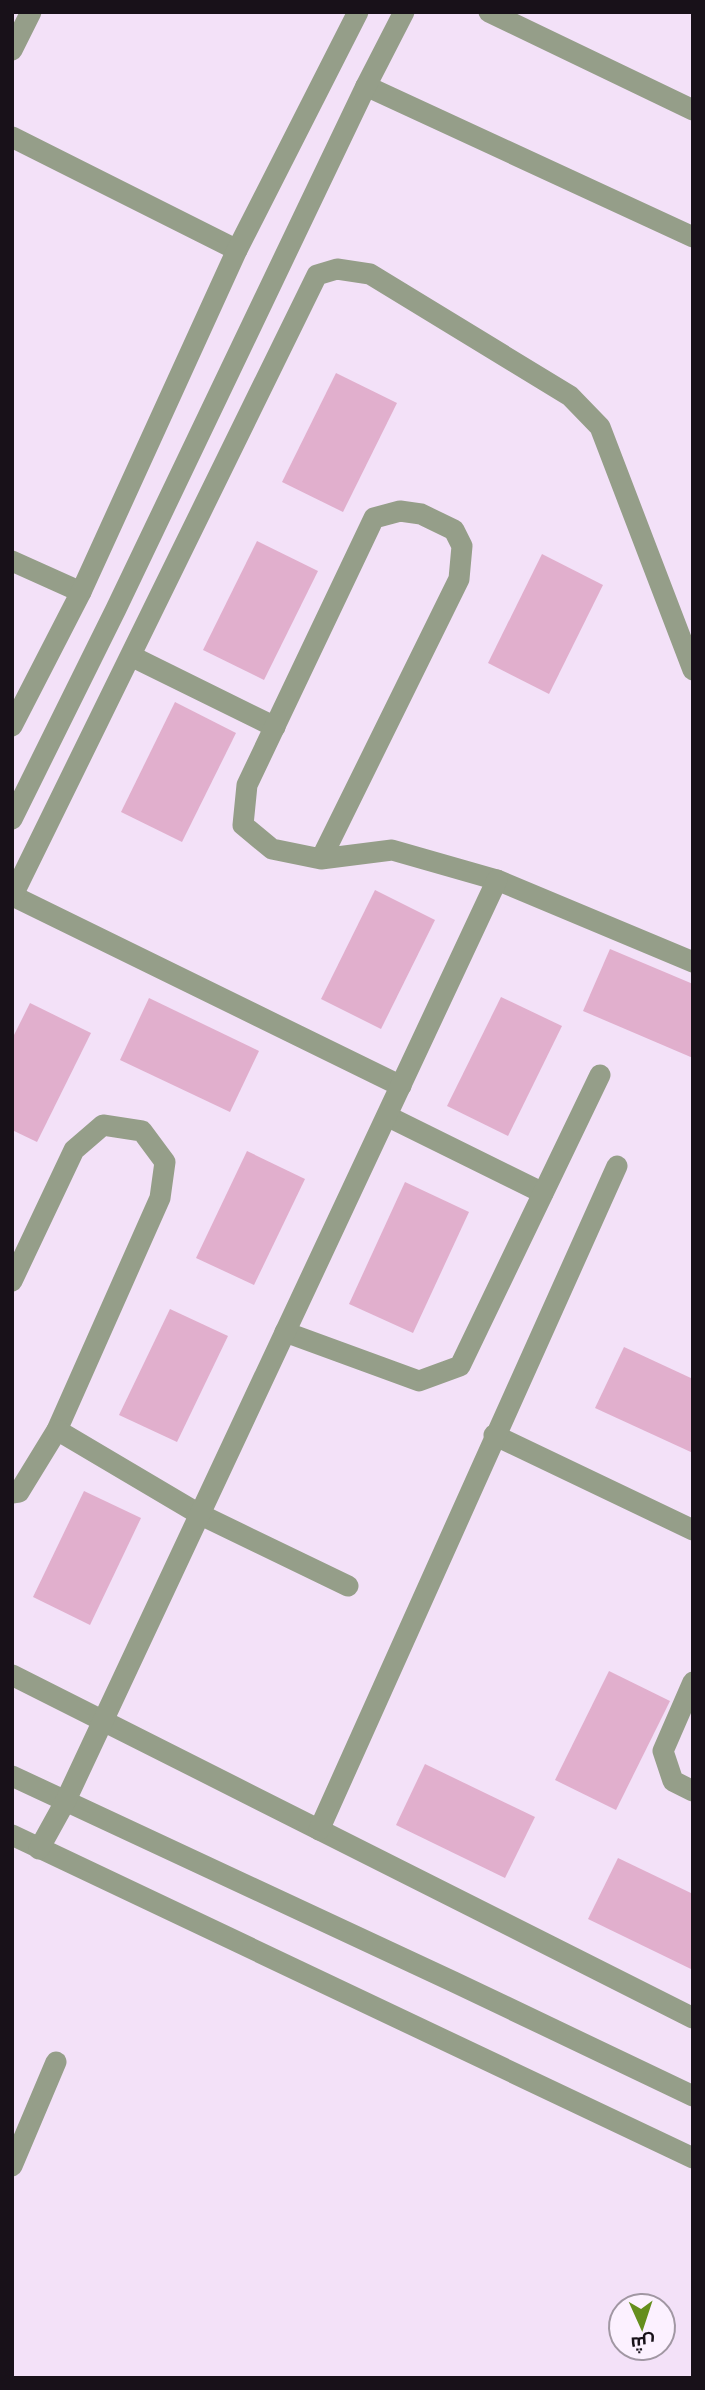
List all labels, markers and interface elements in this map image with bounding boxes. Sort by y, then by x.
north arrow [607,2292,677,2362]
text: ش [630,2331,656,2355]

